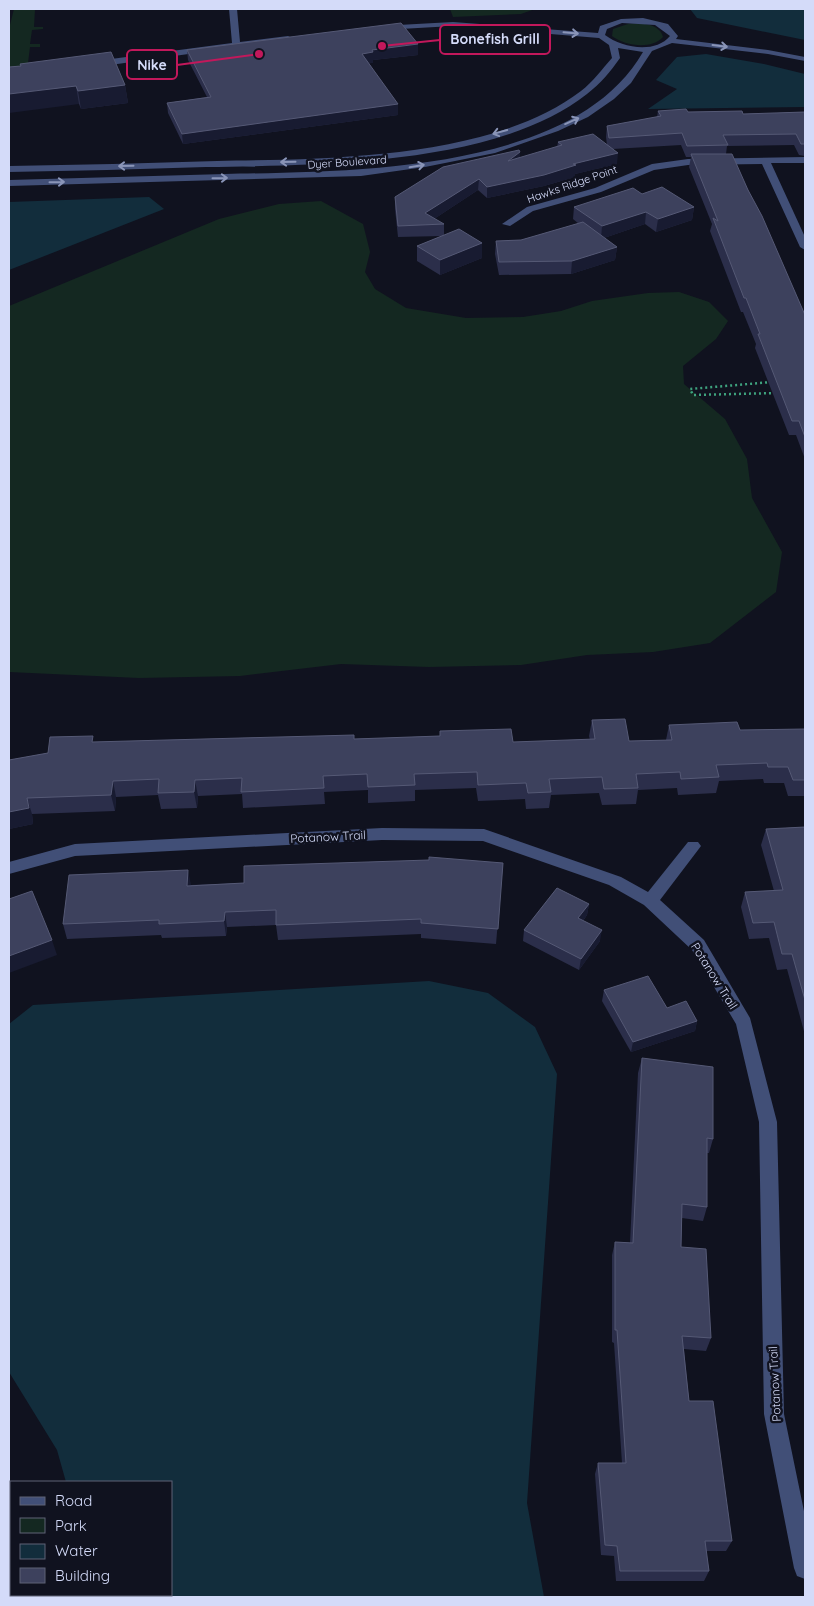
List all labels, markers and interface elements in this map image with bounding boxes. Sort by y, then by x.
callout: Bonefish Grill [440,25,550,54]
one-way arrow [563,28,579,38]
text: Bonefish Grill [450,30,540,48]
one-way arrow [712,41,728,51]
callout: Nike [127,50,177,79]
text: Nike [137,56,167,74]
one-way arrow [564,115,579,125]
one-way arrow [493,127,509,137]
street label: Dyer Boulevard [307,152,387,172]
one-way arrow [280,158,296,167]
one-way arrow [118,161,134,171]
one-way arrow [408,161,424,171]
street label: Hawks Ridge Point [525,162,619,206]
one-way arrow [212,173,228,183]
one-way arrow [49,177,65,187]
street label: Potanow Trail [290,827,366,846]
street label: Potanow Trail [688,940,741,1012]
street label: Potanow Trail [765,1346,784,1422]
legend [10,1481,172,1596]
text: Road [55,1491,92,1510]
text: Park [55,1516,87,1535]
text: Water [55,1541,98,1560]
text: Building [55,1566,110,1585]

